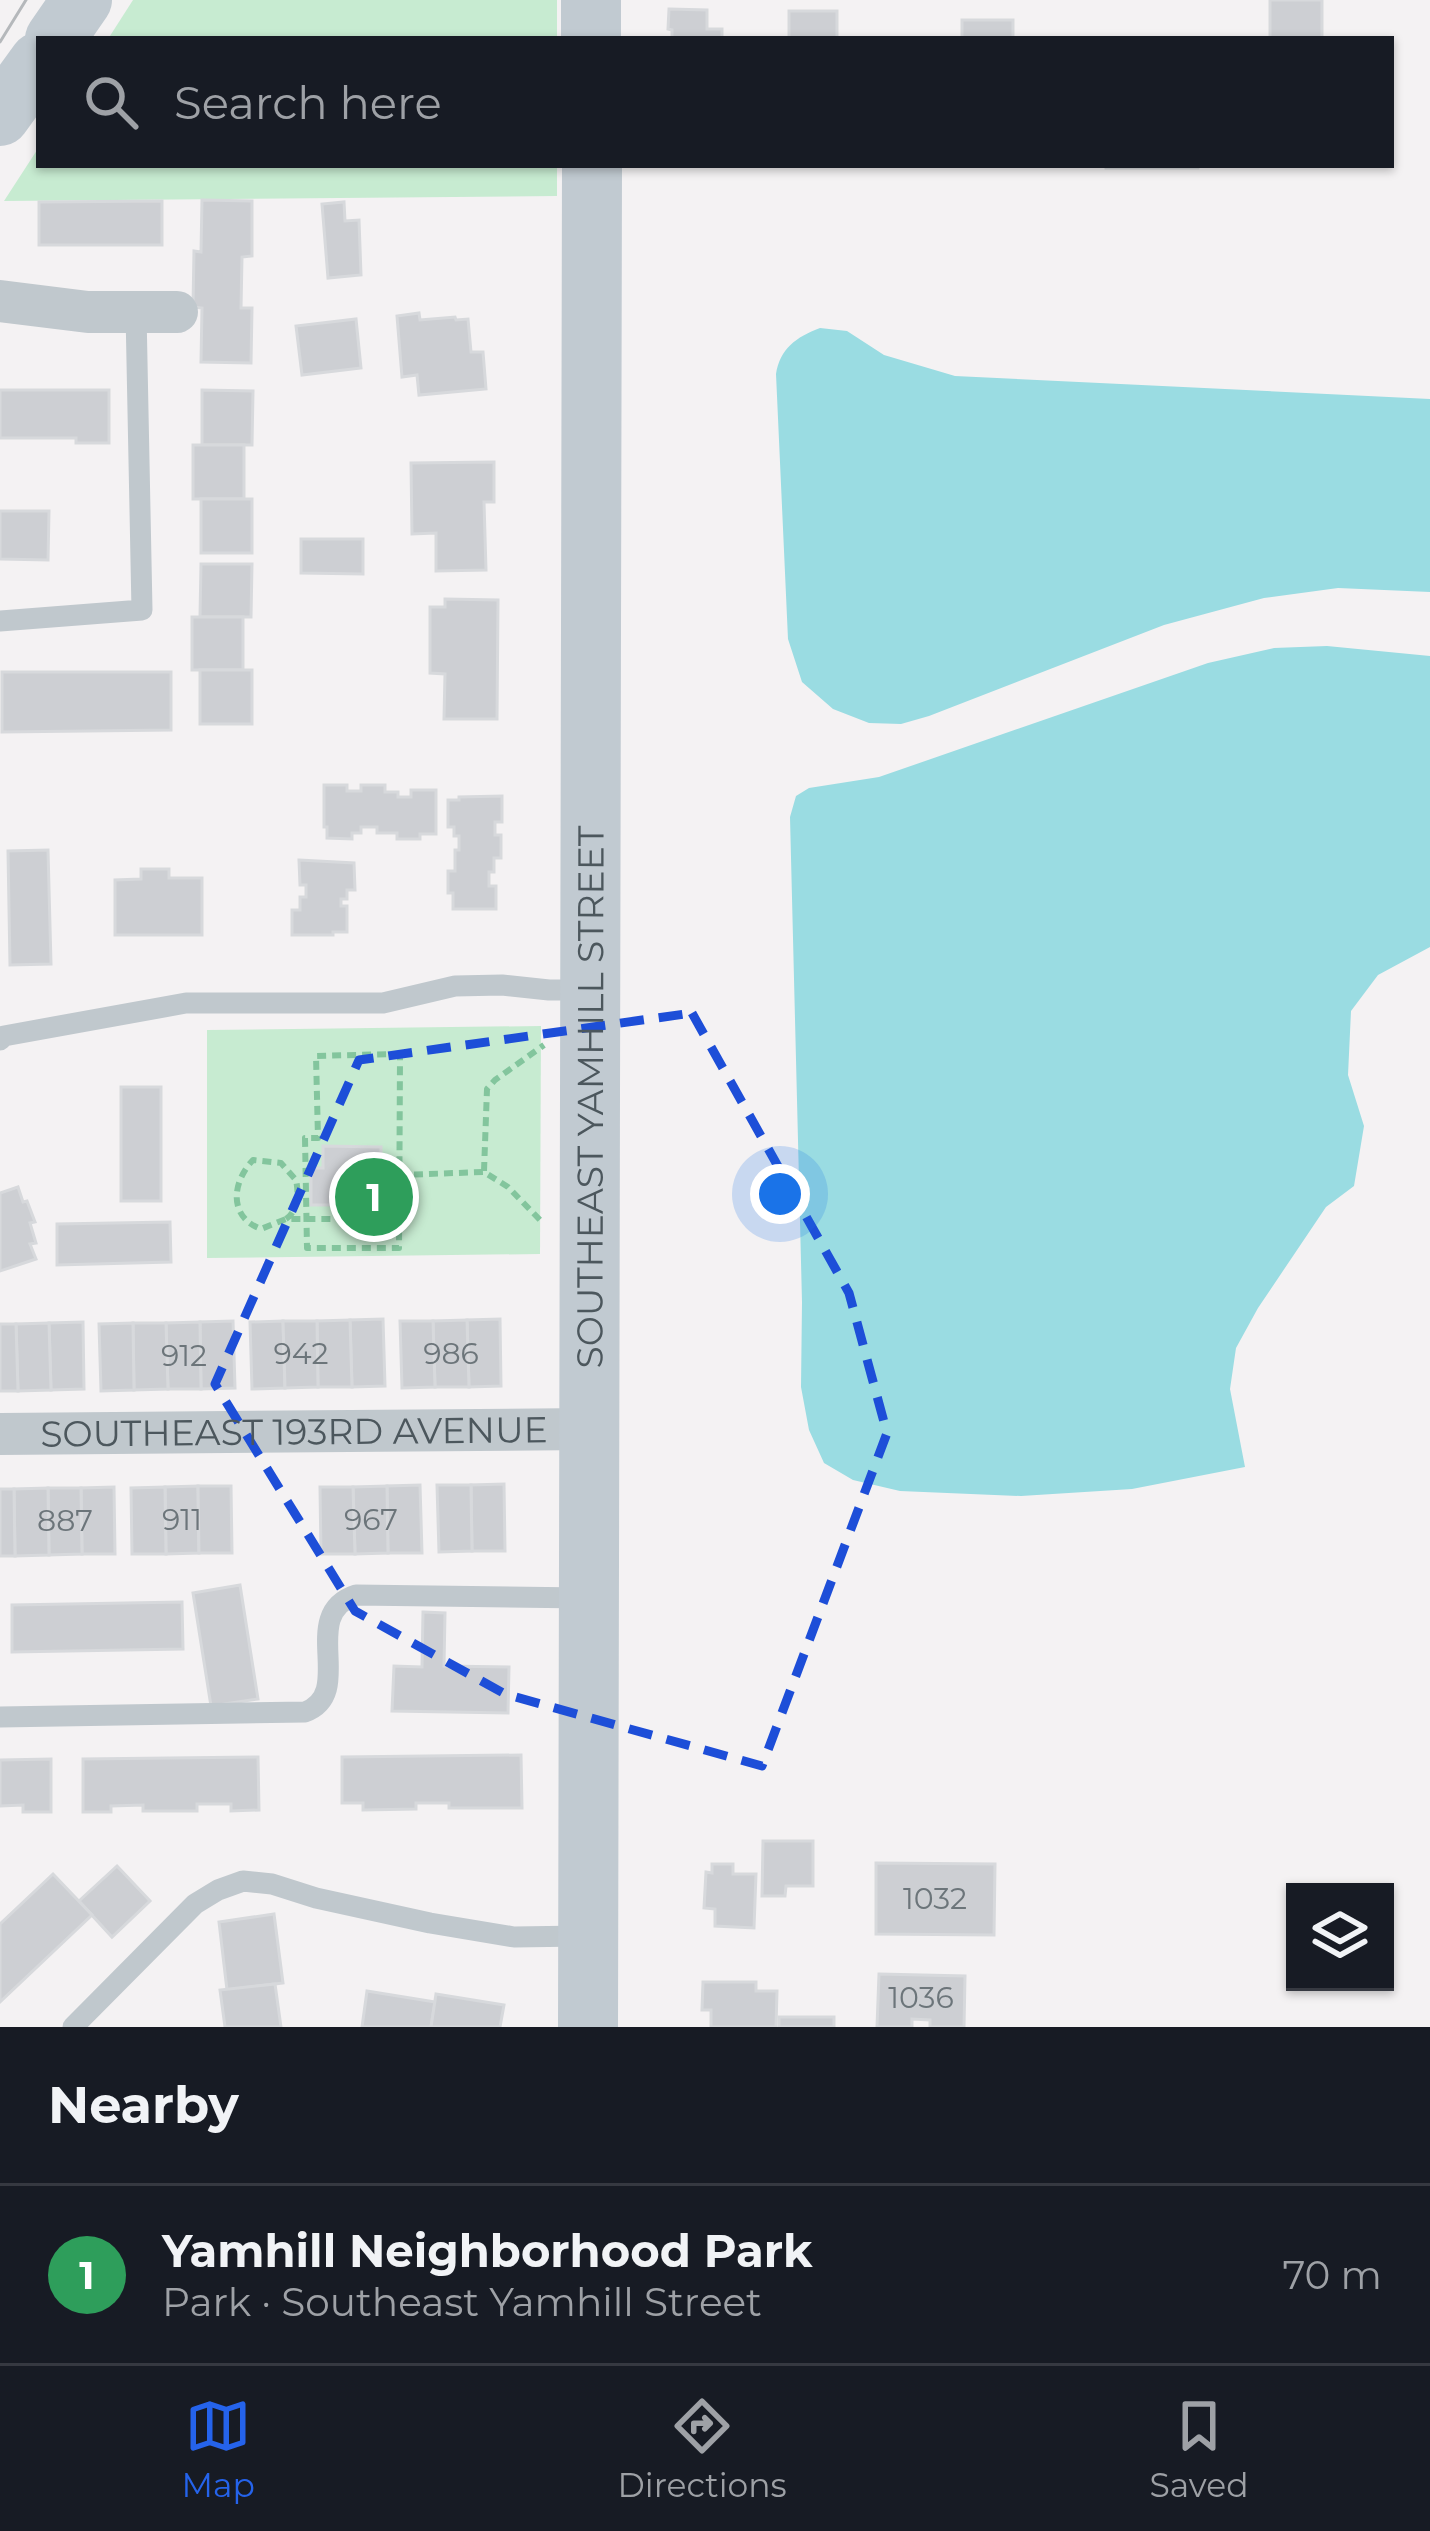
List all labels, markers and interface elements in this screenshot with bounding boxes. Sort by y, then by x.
search box [36,36,1394,168]
icon: search [78,69,144,135]
text: Search here [174,75,442,130]
street label: SOUTHEAST YAMHILL STREET [567,825,613,1368]
pin: 1 [335,1152,413,1242]
your location [750,1164,810,1224]
house number: 942 [273,1335,329,1372]
house number: 986 [423,1335,479,1372]
house number: 912 [161,1337,207,1374]
street label: SOUTHEAST 193RD AVENUE [40,1407,548,1456]
house number: 911 [162,1501,202,1538]
house number: 967 [344,1501,398,1538]
house number: 887 [37,1502,93,1539]
house number: 1032 [903,1880,967,1917]
map controls [1286,1883,1394,1991]
button: layers [1286,1883,1394,1991]
house number: 1036 [888,1979,954,2016]
text: Nearby [48,2074,239,2136]
text: Yamhill Neighborhood Park [162,2223,812,2278]
text: 1 [79,2251,95,2299]
text: 70 m [1282,2251,1382,2299]
text: Park · Southeast Yamhill Street [162,2278,762,2326]
tab: Map [181,2393,255,2505]
tab: Directions [618,2393,787,2505]
tab: Saved [1149,2393,1249,2505]

